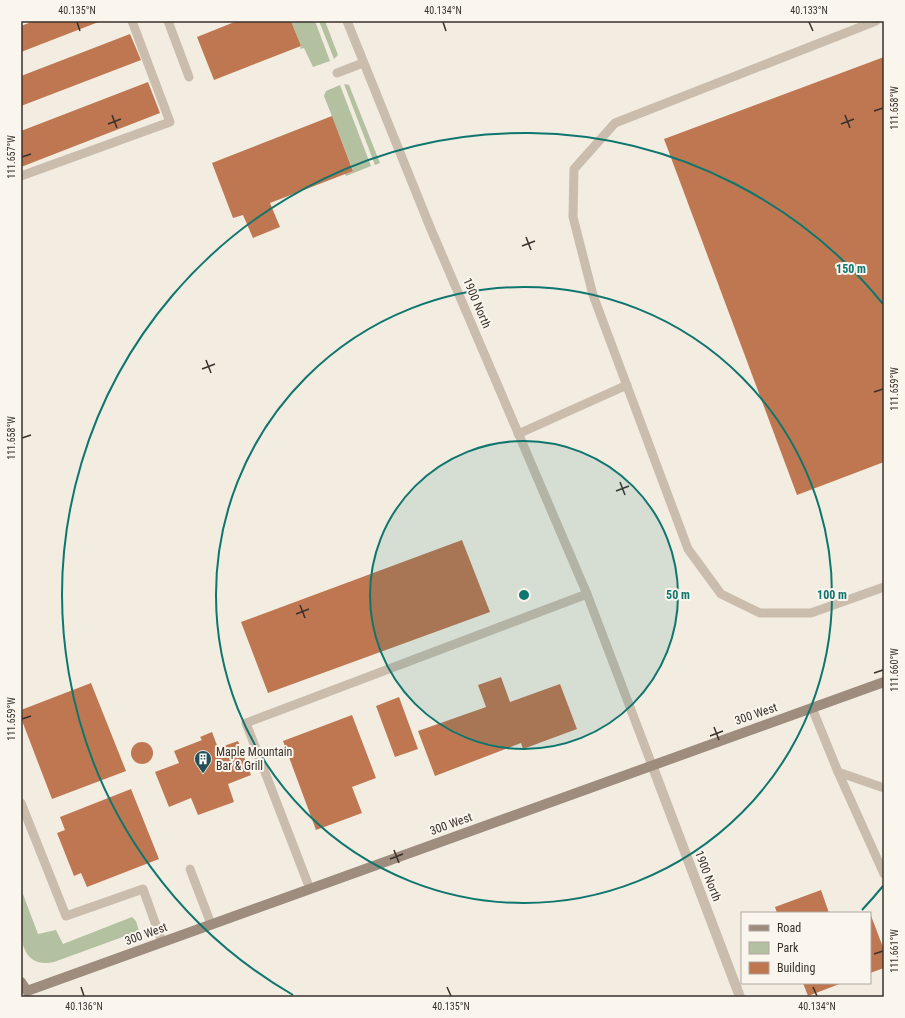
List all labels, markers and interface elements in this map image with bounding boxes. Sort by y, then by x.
text: 40.135°N [58,5,96,16]
text: 40.134°N [424,5,462,16]
text: 40.133°N [790,5,828,16]
text: 111.658°W [889,86,900,130]
text: 111.657°W [6,135,17,179]
text: 150 m [836,262,866,276]
street label: 1900 North [460,276,494,330]
text: 111.659°W [889,367,900,411]
text: 111.658°W [6,416,17,460]
centre of rings [517,588,531,602]
text: 50 m [666,588,690,602]
text: 100 m [817,588,847,602]
text: 111.660°W [889,648,900,692]
text: 111.659°W [6,697,17,741]
street label: 300 West [733,700,780,728]
place label: Maple Mountain Bar & Grill [216,745,293,773]
building icon: Maple Mountain Bar & Grill [193,749,213,774]
street label: 300 West [428,810,475,838]
street label: 1900 North [692,849,724,904]
legend [741,912,871,984]
street label: 300 West [123,920,170,948]
text: Road [777,921,801,935]
text: 111.661°W [889,929,900,973]
text: Park [777,941,799,955]
text: Building [777,961,815,975]
text: 40.136°N [65,1001,103,1012]
text: 40.135°N [432,1001,470,1012]
text: 40.134°N [798,1001,836,1012]

